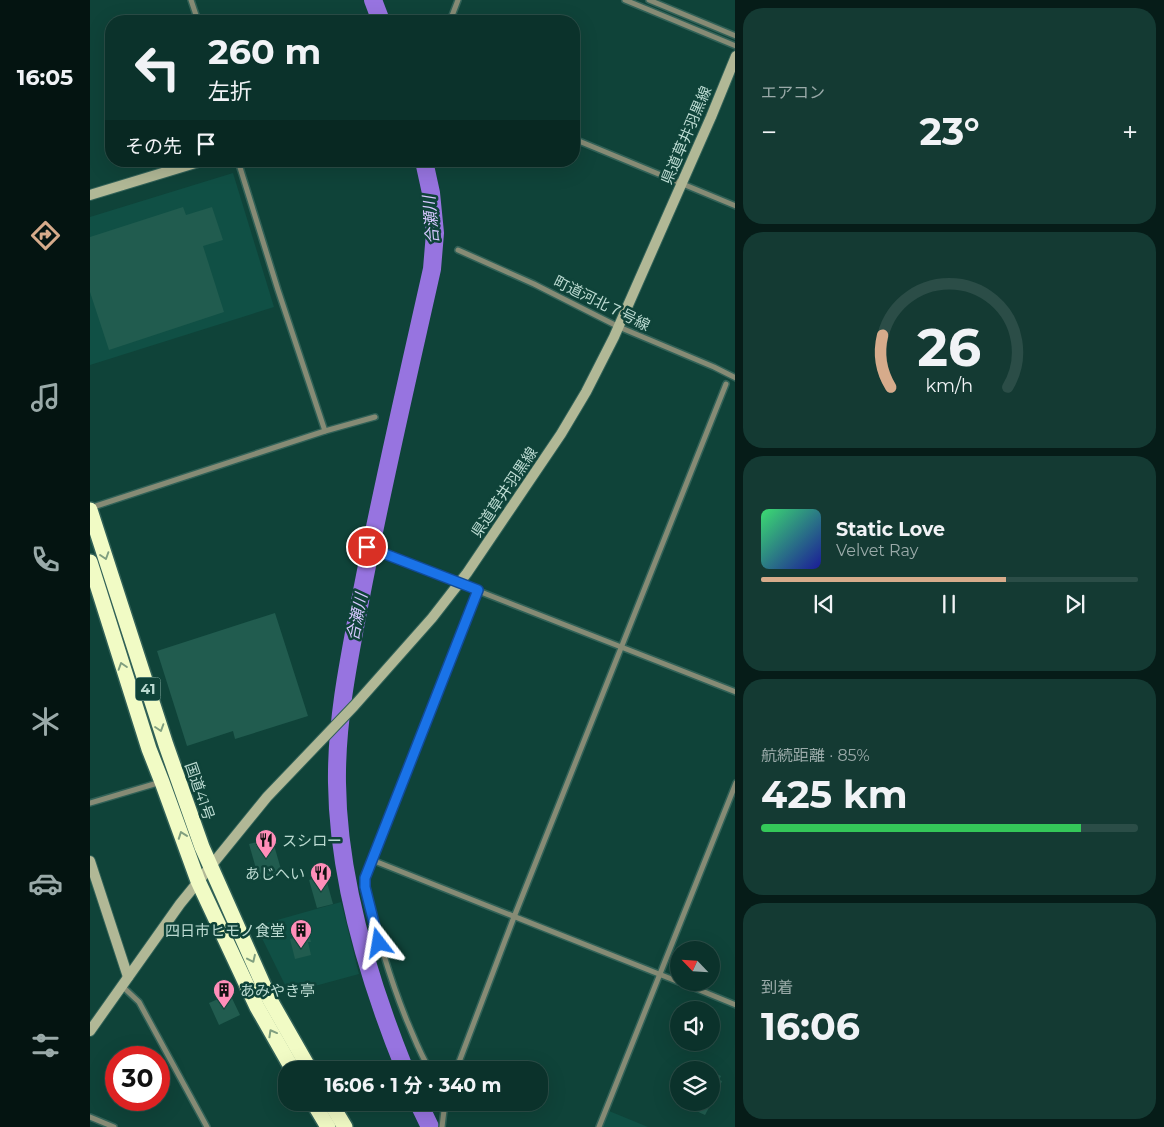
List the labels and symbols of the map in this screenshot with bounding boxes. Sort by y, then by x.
street label: 県道草井羽黒線 [657,83,715,187]
water label: 合瀬川 [419,193,443,245]
street label: 町道河北７号線 [551,271,653,335]
street label: 県道草井羽黒線 [467,443,541,541]
pin [346,526,388,568]
one-way arrow [99,552,109,560]
water label: 合瀬川 [343,590,371,642]
one-way arrow [117,662,127,670]
road number: 41 [136,678,160,701]
one-way arrow [155,723,165,731]
street label: 国道41号 [181,760,219,822]
restaurant icon: スシロー [254,828,278,859]
place label: スシロー [282,831,342,850]
one-way arrow [178,832,188,840]
restaurant icon: あじへい [309,861,333,892]
place label: あじへい [245,864,305,883]
position arrow [352,916,404,968]
building icon: 四日市ヒモノ食堂 [289,918,313,949]
place label: 四日市ヒモノ食堂 [165,921,285,940]
north arrow [670,941,720,991]
one-way arrow [245,954,256,963]
building icon: あみやき亭 [212,978,236,1009]
place label: あみやき亭 [240,981,315,1000]
one-way arrow [268,1029,278,1038]
speed limit sign: 30 [105,1046,170,1111]

